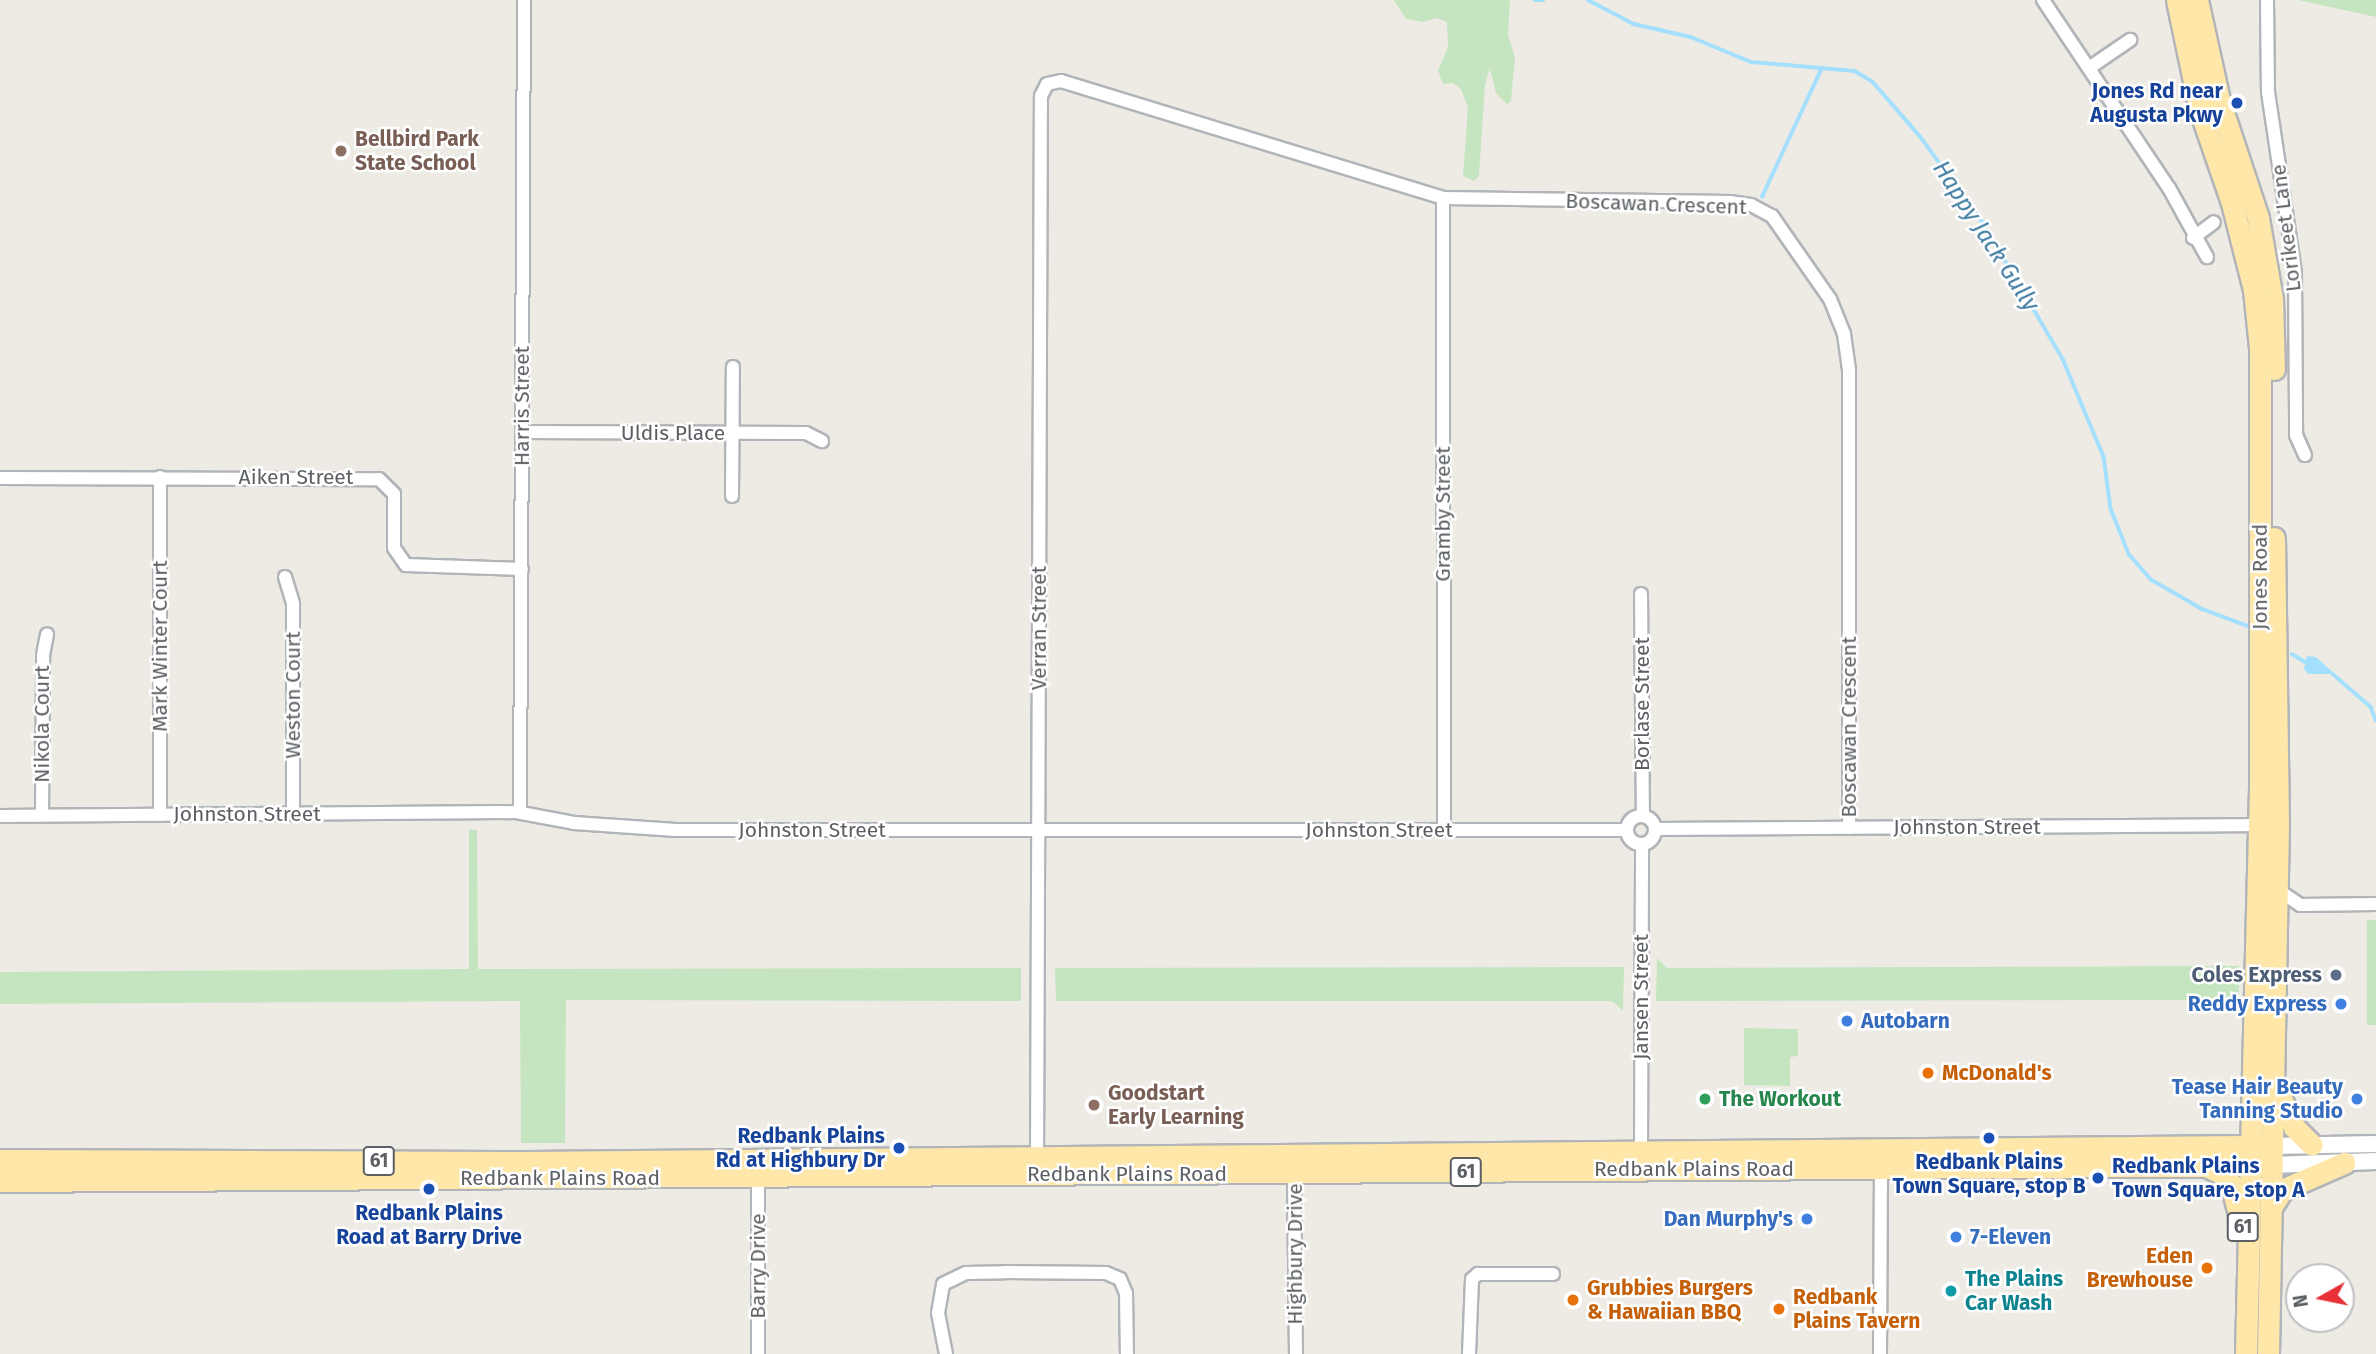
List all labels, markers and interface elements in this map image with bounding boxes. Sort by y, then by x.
place label: Jones Rd near Augusta Pkwy [2090,78,2223,128]
marker: Jones Rd near Augusta Pkwy [2229,95,2245,111]
place label: Bellbird Park State School [355,126,479,176]
marker: Bellbird Park State School [333,143,349,159]
water label: Happy Jack Gully [1927,156,2045,316]
street label: Lorikeet Lane [2266,163,2306,293]
street label: Boscawan Crescent [1565,188,1747,220]
street label: Harris Street [509,346,535,466]
street label: Uldis Place [621,420,725,446]
street label: Gramby Street [1430,446,1456,582]
street label: Aiken Street [239,464,353,490]
street label: Jones Road [2247,524,2273,630]
street label: Mark Winter Court [147,560,173,732]
street label: Verran Street [1026,566,1052,690]
street label: Weston Court [280,631,306,759]
street label: Boscawan Crescent [1836,636,1862,818]
street label: Borlase Street [1629,637,1655,771]
street label: Nikola Court [29,665,55,783]
street label: Johnston Street [173,801,321,827]
street label: Johnston Street [1893,814,2041,840]
street label: Johnston Street [738,817,886,843]
street label: Johnston Street [1305,817,1453,843]
street label: Jansen Street [1628,934,1654,1060]
place label: Coles Express [2191,962,2322,988]
marker: Coles Express [2328,967,2344,983]
place label: Reddy Express [2188,991,2327,1017]
marker: Reddy Express [2333,996,2349,1012]
place label: Autobarn [1861,1008,1950,1034]
marker: Autobarn [1839,1013,1855,1029]
place label: McDonald's [1942,1060,2052,1086]
marker: McDonald's [1920,1065,1936,1081]
place label: Tease Hair Beauty Tanning Studio [2172,1074,2343,1124]
place label: Goodstart Early Learning [1108,1080,1244,1130]
place label: The Workout [1719,1086,1841,1112]
marker: The Workout [1697,1091,1713,1107]
marker: Tease Hair Beauty Tanning Studio [2349,1091,2365,1107]
marker: Goodstart Early Learning [1086,1097,1102,1113]
place label: Redbank Plains Rd at Highbury Dr [716,1123,885,1173]
marker: Redbank Plains Town Square, stop B [1981,1130,1997,1146]
marker: Redbank Plains Rd at Highbury Dr [891,1140,907,1156]
road number: 61 [362,1146,396,1176]
place label: Redbank Plains Town Square, stop B [1892,1149,2086,1199]
place label: Redbank Plains Town Square, stop A [2112,1153,2305,1203]
road number: 61 [1448,1156,1484,1188]
street label: Redbank Plains Road [1594,1156,1794,1182]
street label: Redbank Plains Road [1027,1161,1227,1187]
street label: Redbank Plains Road [460,1165,660,1191]
marker: Redbank Plains Town Square, stop A [2090,1170,2106,1186]
marker: Redbank Plains Road at Barry Drive [421,1181,437,1197]
street label: Highbury Drive [1282,1183,1308,1325]
place label: Redbank Plains Road at Barry Drive [336,1200,522,1250]
place label: Dan Murphy's [1664,1206,1793,1232]
marker: Dan Murphy's [1799,1211,1815,1227]
road number: 61 [2226,1212,2260,1242]
street label: Barry Drive [745,1213,771,1319]
place label: 7-Eleven [1970,1224,2051,1250]
marker: 7-Eleven [1948,1229,1964,1245]
place label: Eden Brewhouse [2087,1243,2193,1293]
marker: Eden Brewhouse [2199,1260,2215,1276]
north arrow [2285,1263,2355,1333]
place label: The Plains Car Wash [1965,1266,2063,1316]
place label: Grubbies Burgers & Hawaiian BBQ [1587,1275,1753,1325]
marker: The Plains Car Wash [1943,1283,1959,1299]
place label: Redbank Plains Tavern [1793,1284,1920,1334]
marker: Grubbies Burgers & Hawaiian BBQ [1565,1292,1581,1308]
text: N [2288,1293,2313,1309]
marker: Redbank Plains Tavern [1771,1301,1787,1317]

